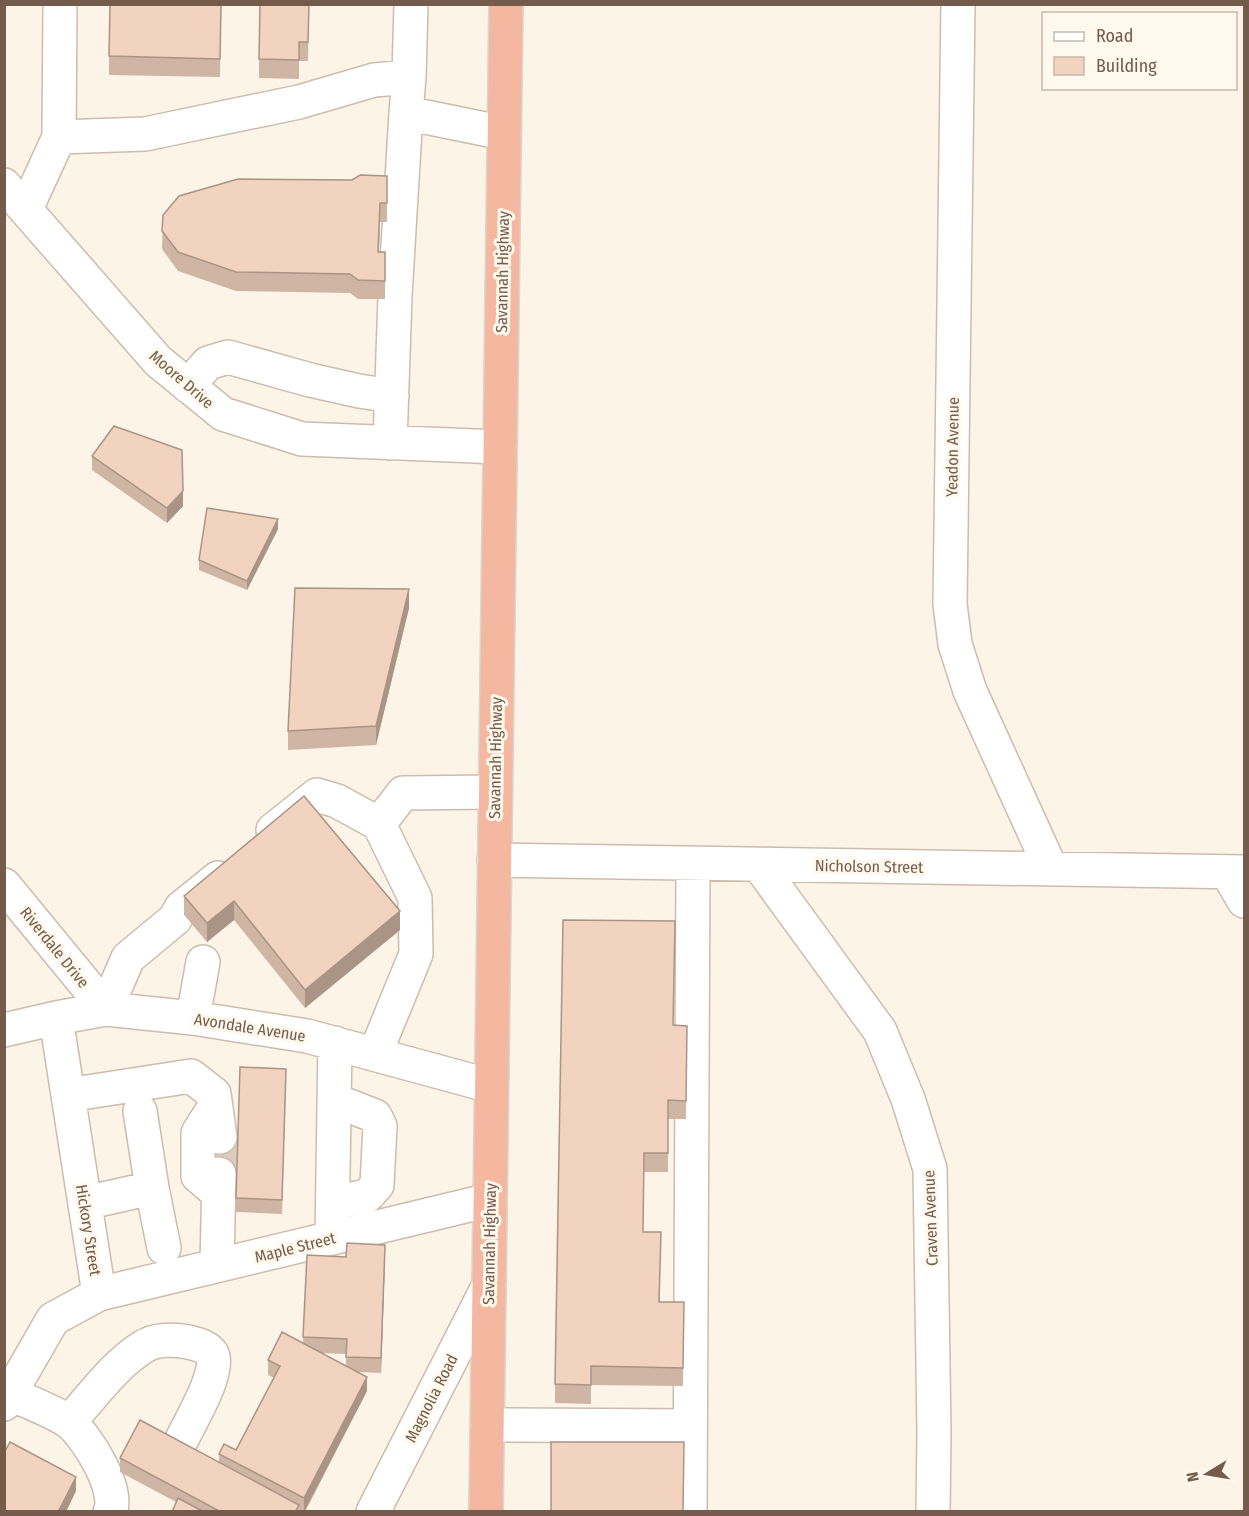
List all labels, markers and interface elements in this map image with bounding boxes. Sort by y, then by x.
legend [1042,12,1237,90]
text: Road [1096,25,1133,47]
text: Building [1096,55,1157,77]
street label: Savannah Highway [492,210,513,333]
street label: Moore Drive [146,346,218,412]
street label: Yeadon Avenue [942,397,963,497]
street label: Savannah Highway [485,696,506,819]
street label: Nicholson Street [815,856,924,877]
street label: Riverdale Drive [16,903,93,992]
street label: Avondale Avenue [193,1009,307,1046]
street label: Craven Avenue [919,1170,942,1266]
street label: Savannah Highway [479,1182,500,1305]
street label: Hickory Street [72,1183,105,1278]
street label: Maple Street [253,1228,338,1267]
street label: Magnolia Road [401,1351,462,1446]
north arrow [1177,1444,1237,1504]
text: N [1183,1470,1203,1483]

